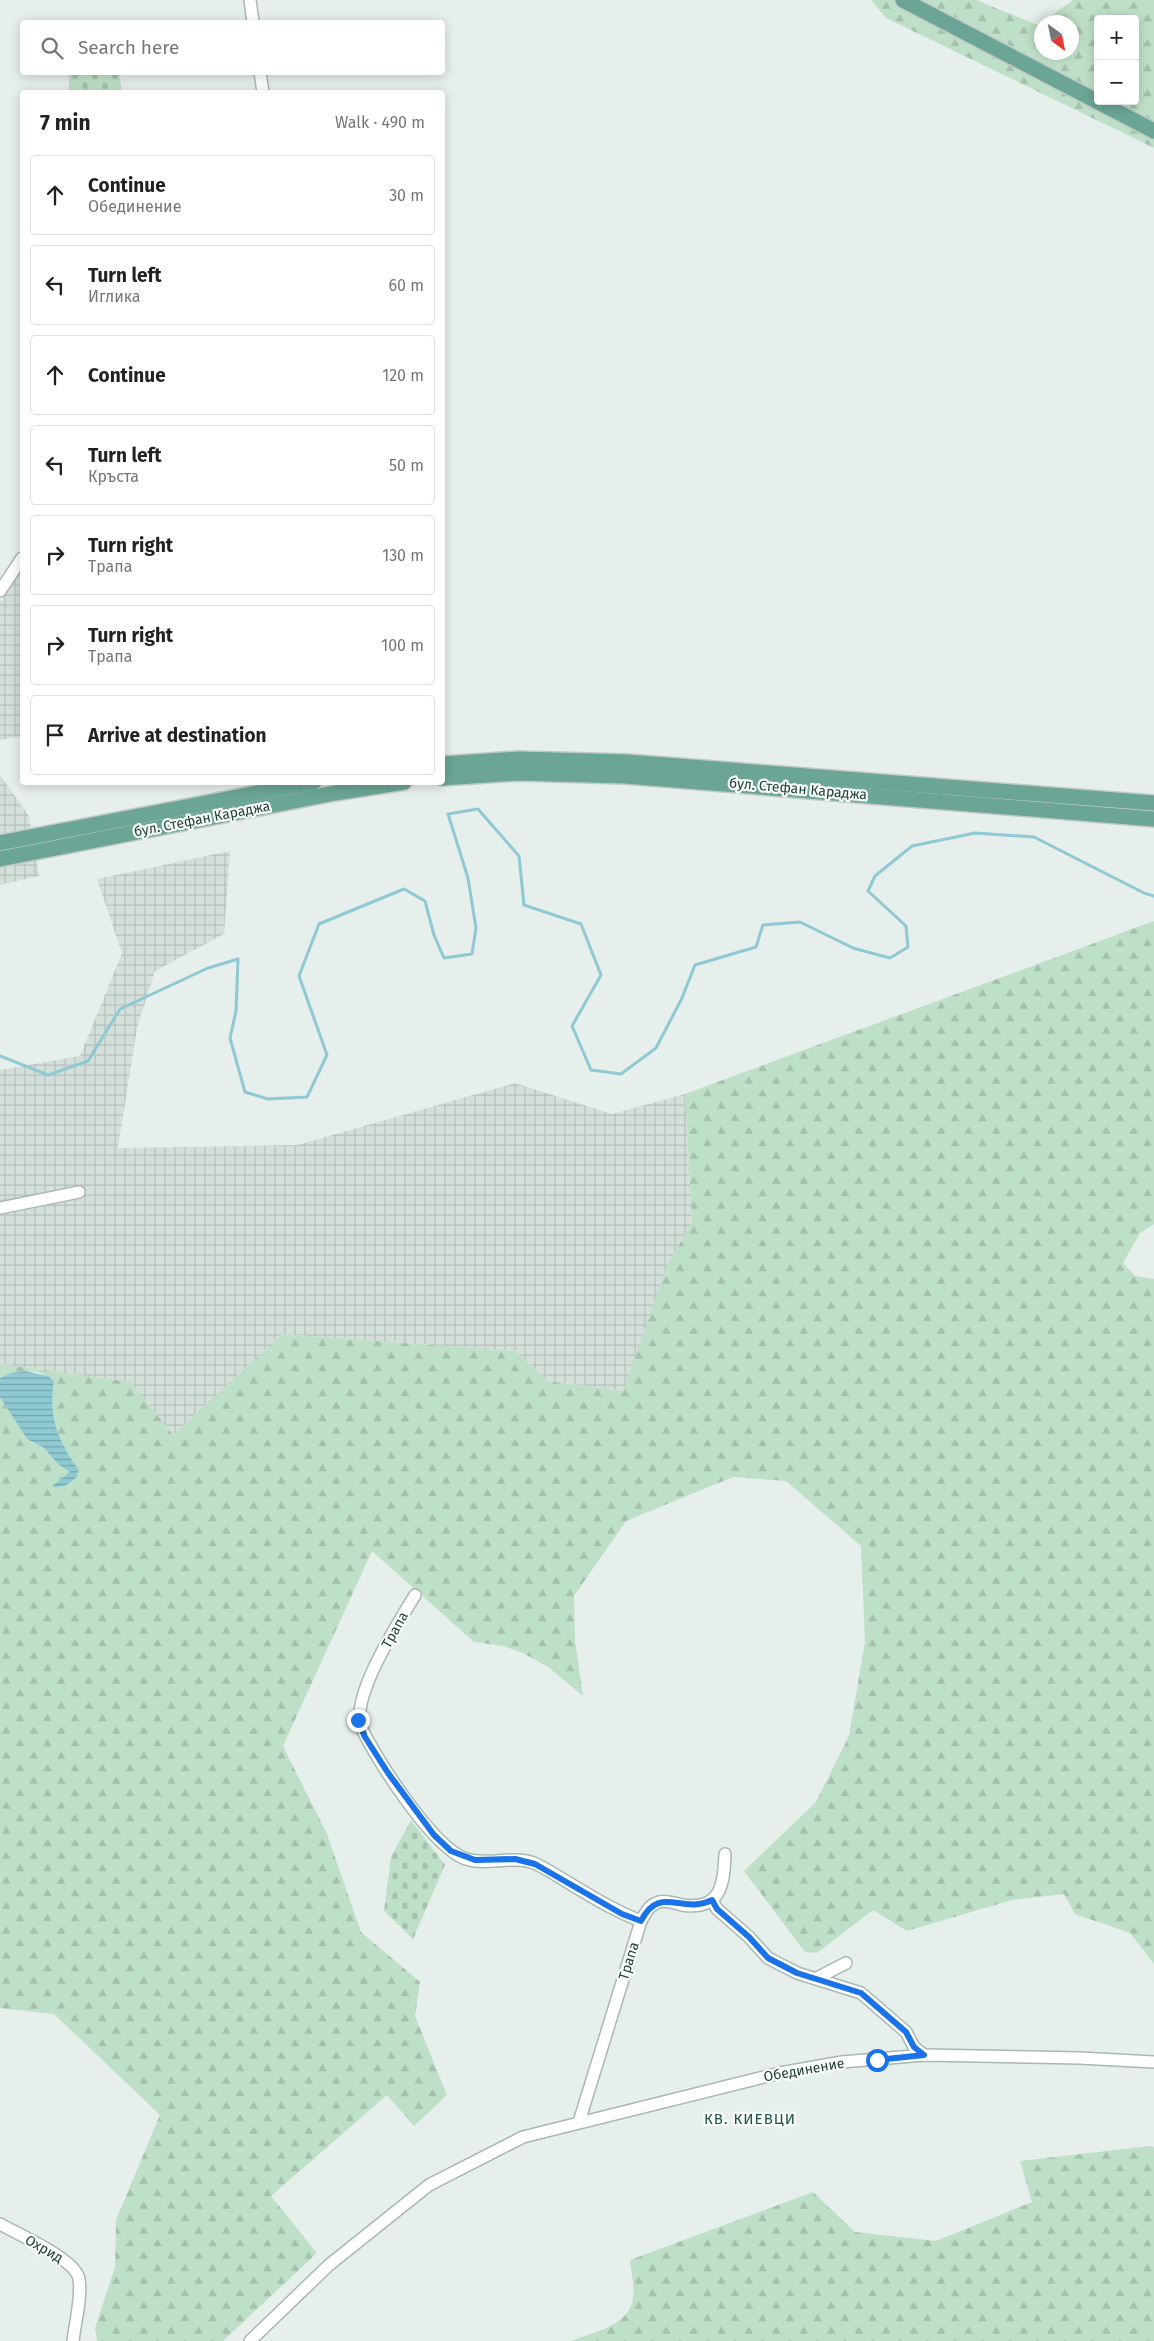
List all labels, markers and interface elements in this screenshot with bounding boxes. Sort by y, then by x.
north arrow [1034,15,1079,60]
map controls [1094,15,1139,105]
button: + [1094,15,1139,60]
search box [20,20,445,75]
icon: search [38,34,66,62]
text: Search here [78,36,179,59]
button: − [1094,60,1139,105]
text: 7 min [40,110,91,136]
text: Walk · 490 m [335,113,425,132]
text: Continue [88,174,166,197]
icon: ahead [41,181,69,209]
text: 30 m [389,186,424,205]
text: Обединение [88,197,181,216]
text: Turn left [88,264,162,287]
icon: left [41,271,69,299]
text: 60 m [389,276,424,295]
text: Иглика [88,287,141,306]
icon: ahead [41,361,69,389]
text: Continue [88,364,166,387]
text: 120 m [382,366,424,385]
text: Turn left [88,444,162,467]
icon: left [41,451,69,479]
text: 50 m [389,456,424,475]
text: Кръста [88,467,139,486]
text: Turn right [88,534,173,557]
icon: right [41,541,69,569]
text: 130 m [382,546,424,565]
text: Трапа [88,557,132,576]
text: Turn right [88,624,173,647]
icon: right [41,631,69,659]
text: 100 m [381,636,424,655]
text: Трапа [88,647,132,666]
icon: arrive [41,721,69,749]
text: Arrive at destination [88,724,267,747]
street label: бул. Стефан Караджа [728,775,868,803]
street label: бул. Стефан Караджа [132,797,272,841]
street label: Трапа [378,1609,412,1651]
route end [347,1709,370,1732]
street label: Трапа [615,1940,643,1982]
route start [866,2049,889,2072]
street label: Обединение [762,2055,846,2085]
district label: КВ. КИЕВЦИ [704,2110,796,2128]
street label: Охрид [22,2231,66,2267]

